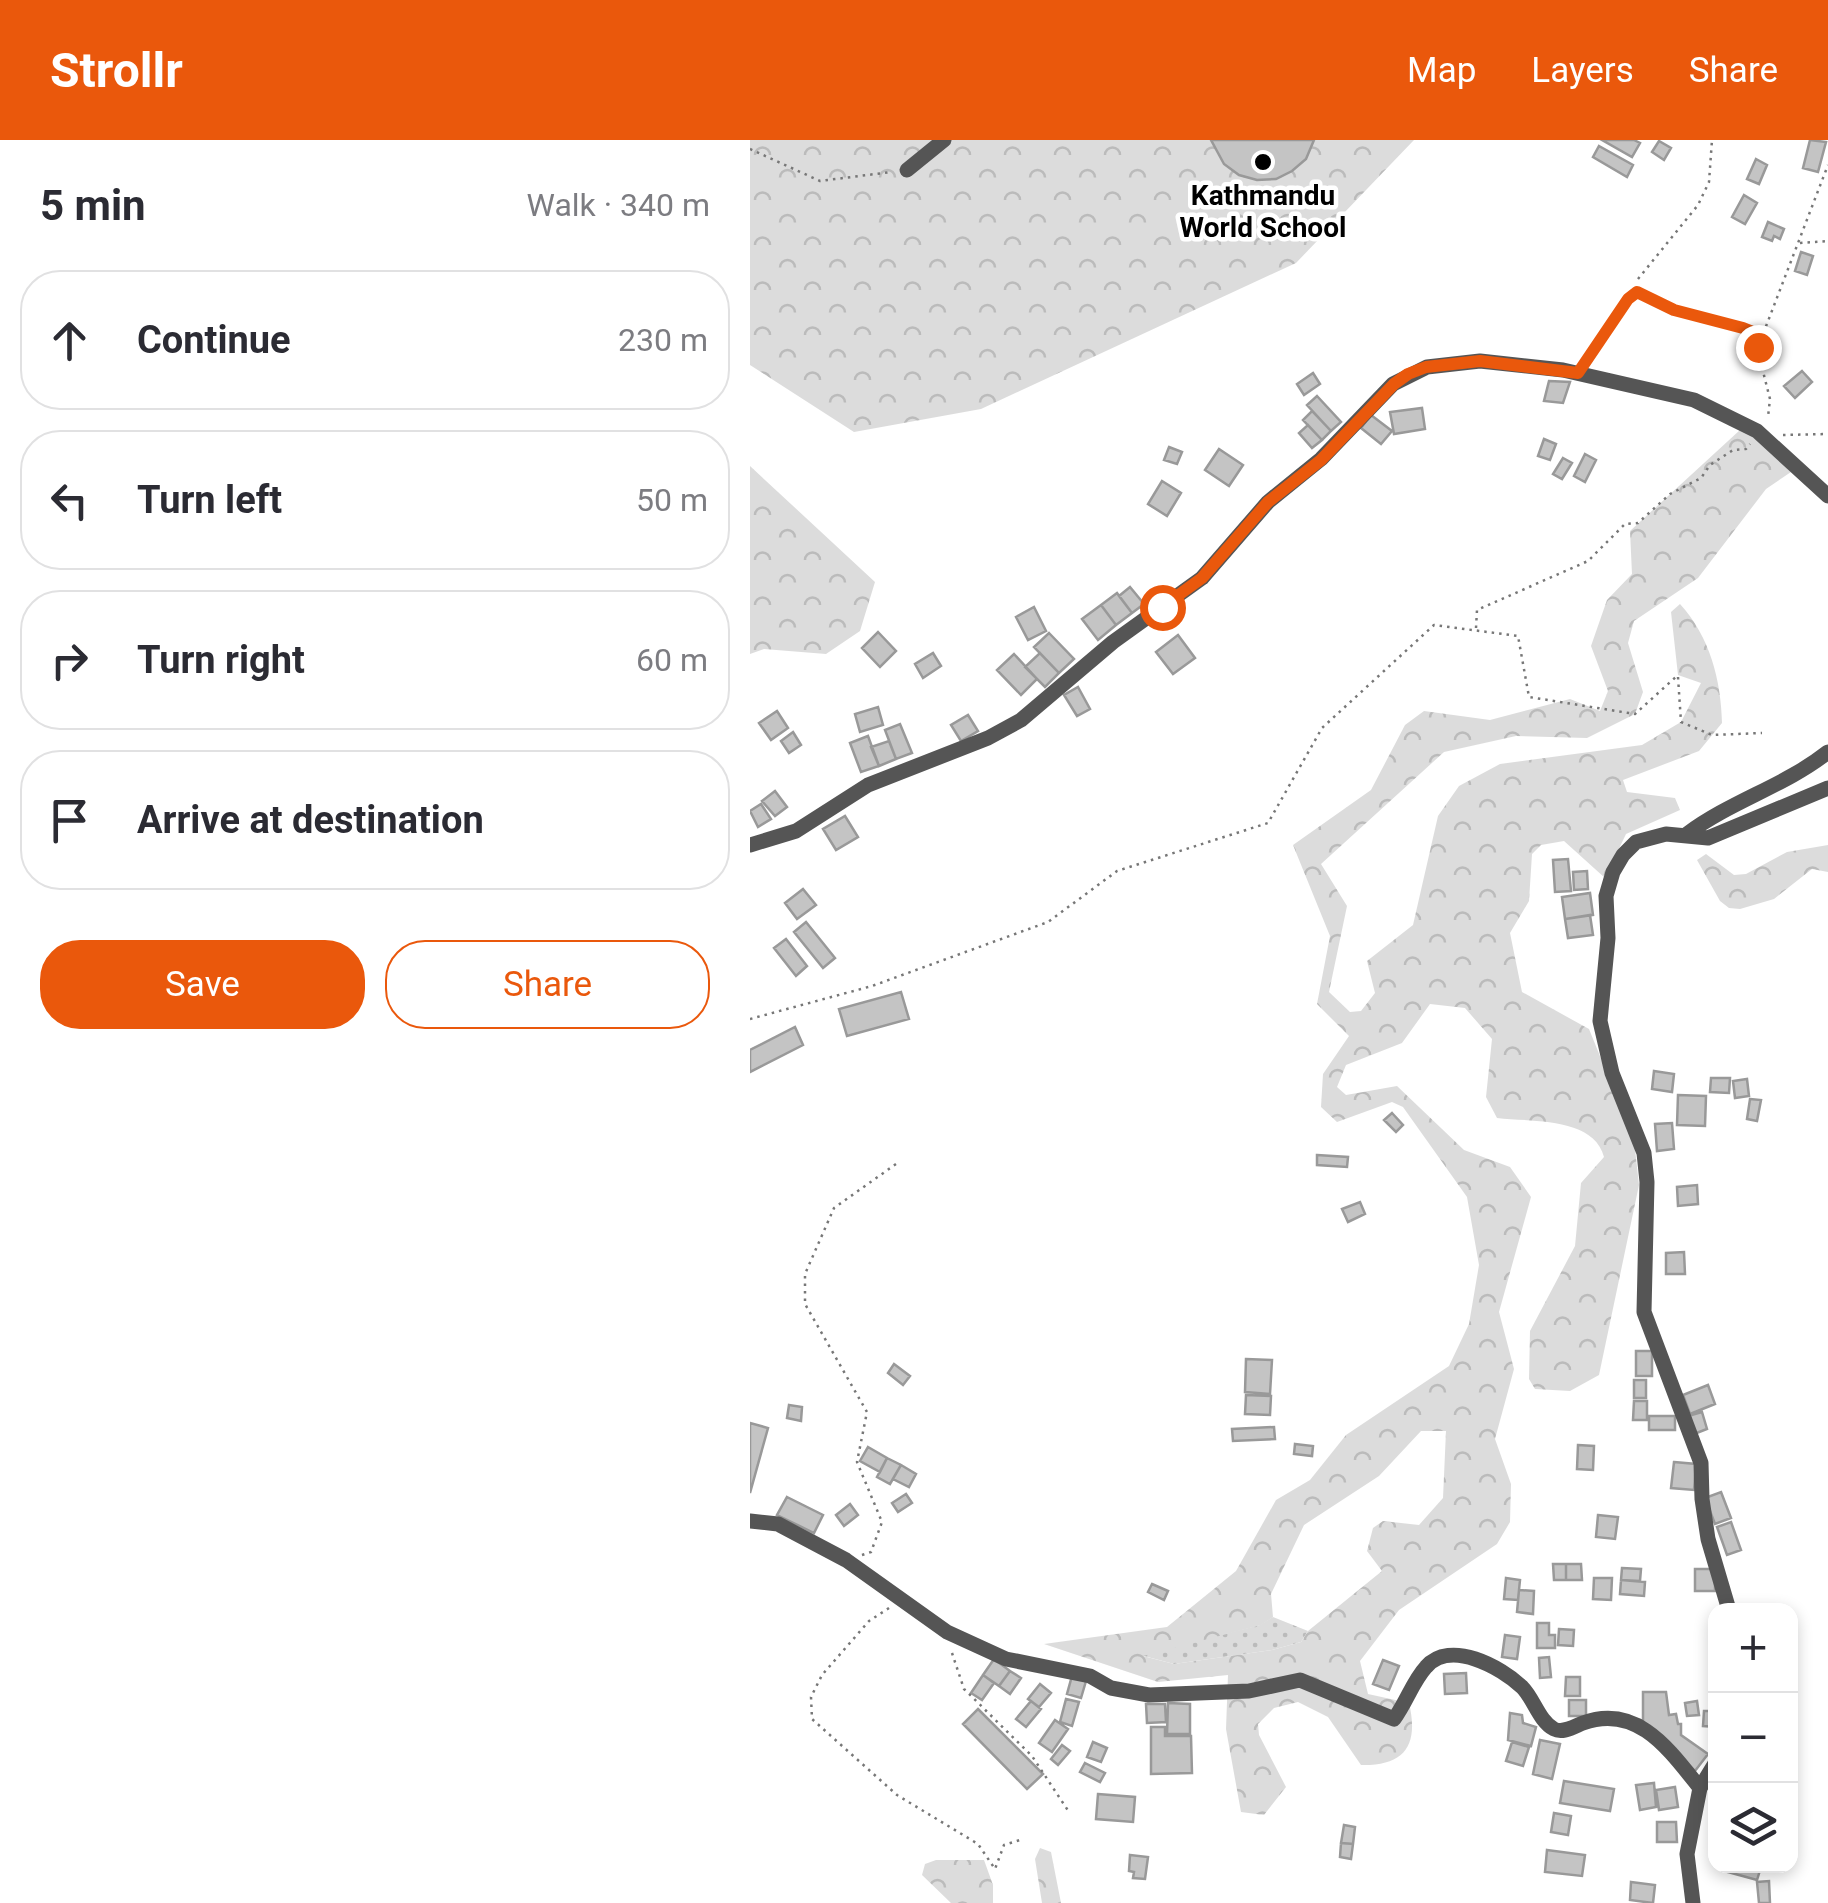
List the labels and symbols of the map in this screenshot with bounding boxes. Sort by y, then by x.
marker: Kathmandu World School [1252,151,1274,173]
place label: Kathmandu World School [1180,179,1346,244]
route end [1736,325,1782,371]
route start [1140,585,1186,631]

